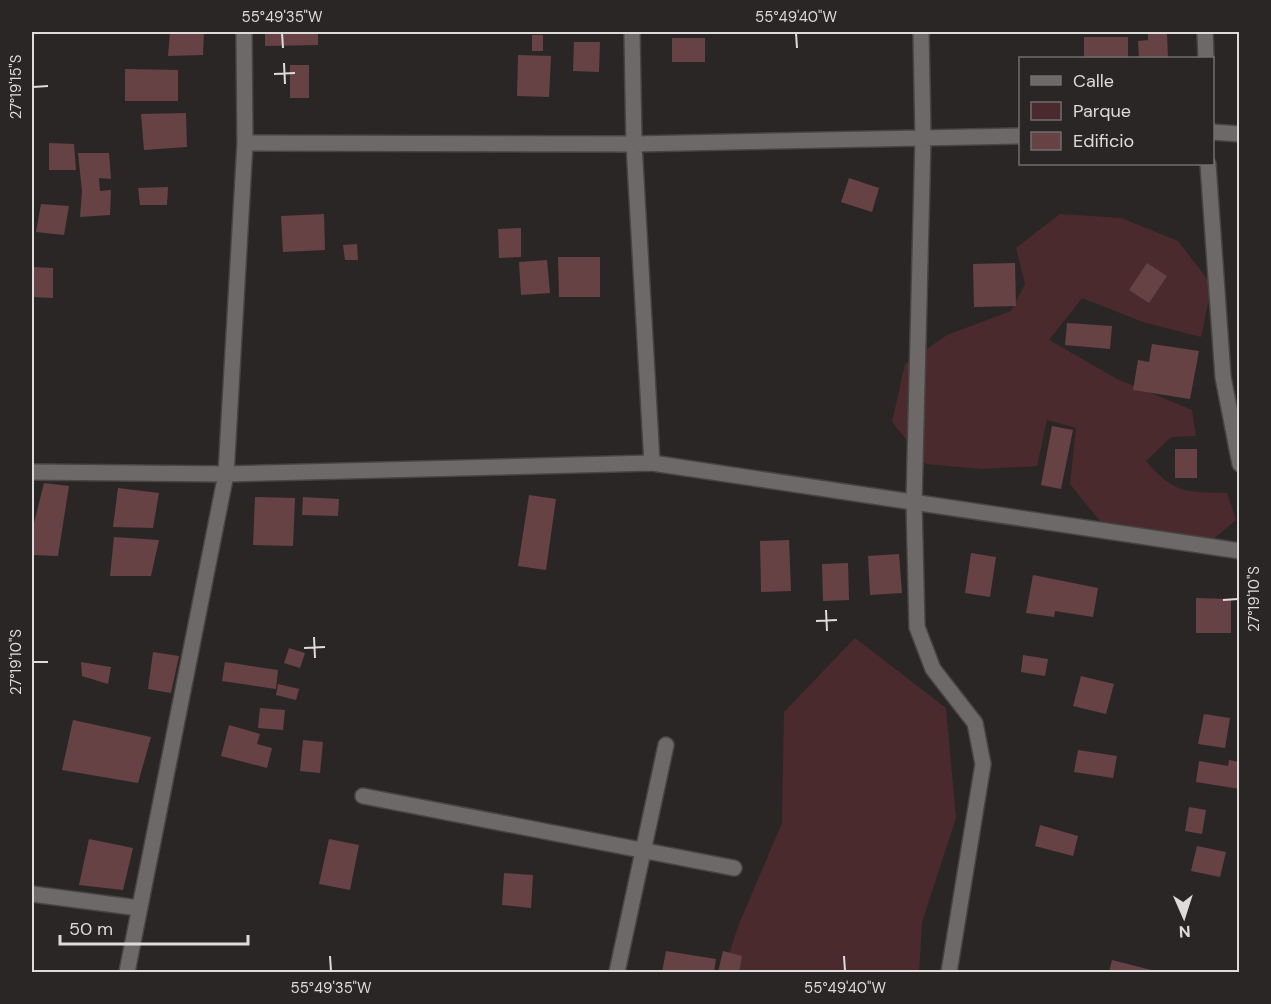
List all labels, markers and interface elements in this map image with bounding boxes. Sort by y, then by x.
text: 55°49'35"W [241,7,323,27]
text: 55°49'40"W [755,7,837,27]
text: 27°19'15"S [6,54,26,119]
legend [1019,57,1214,165]
text: Calle [1073,69,1114,93]
text: Parque [1073,99,1131,123]
text: Edificio [1073,129,1134,153]
text: 27°19'10"S [1244,566,1264,632]
text: 27°19'10"S [6,629,26,695]
north arrow [1154,887,1214,947]
scale bar [60,908,248,946]
text: 50 m [69,917,113,941]
text: N [1178,921,1191,942]
text: 55°49'35"W [290,978,372,998]
text: 55°49'40"W [804,978,886,998]

